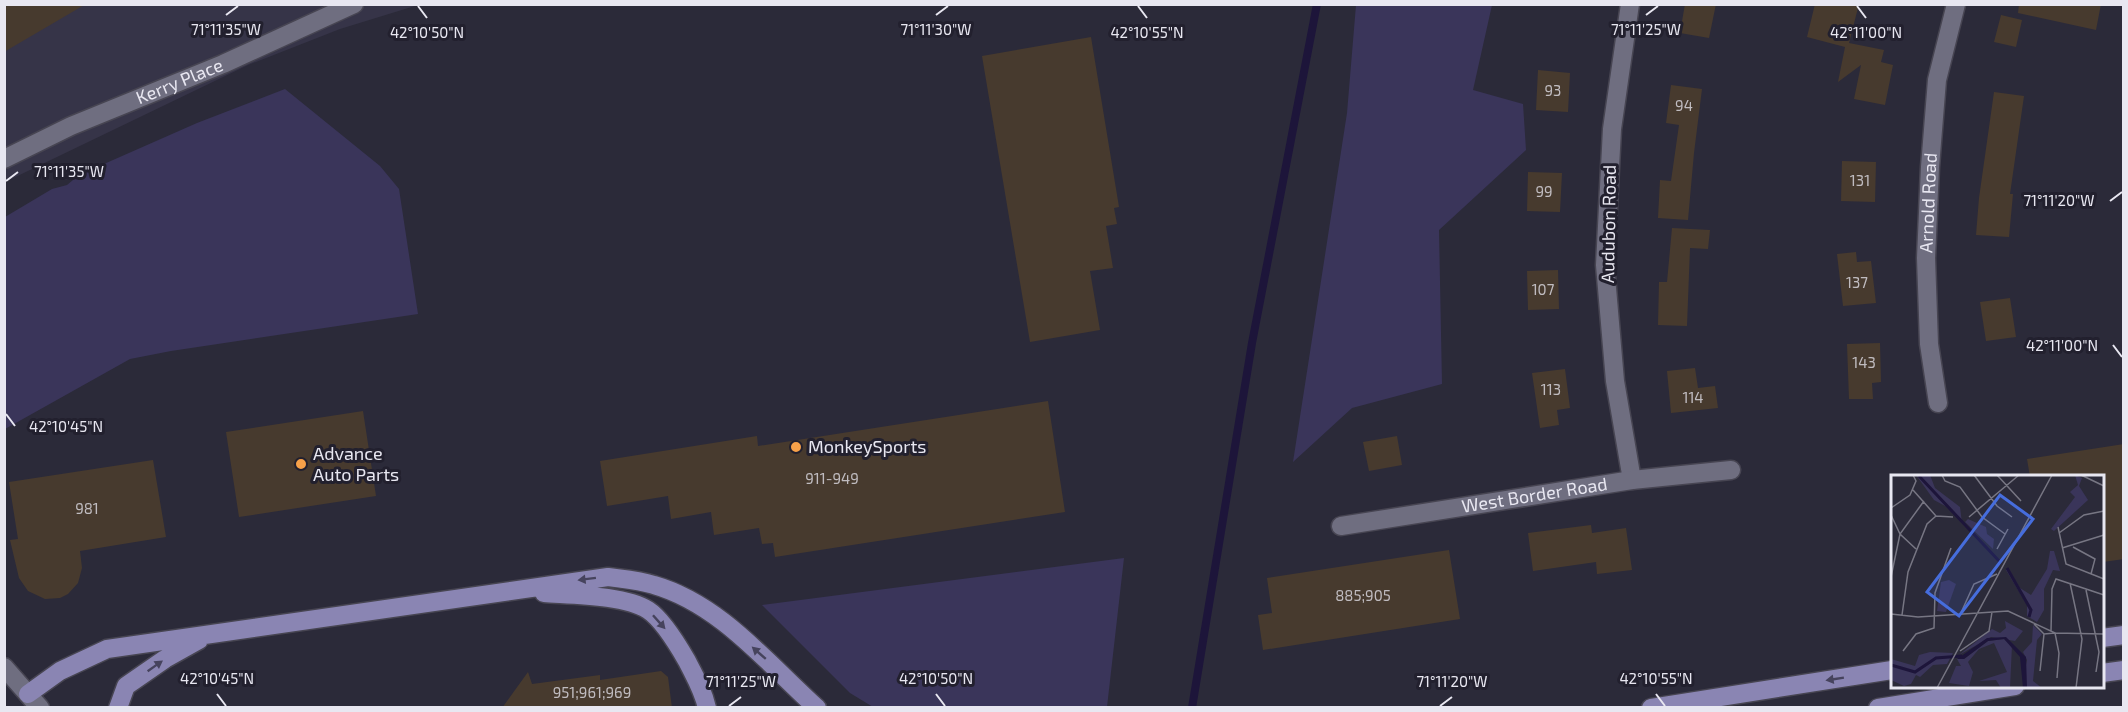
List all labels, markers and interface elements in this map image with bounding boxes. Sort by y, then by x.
text: 71°11'35"W [191,20,261,38]
text: 71°11'30"W [900,20,972,38]
text: 71°11'25"W [1611,20,1681,38]
text: 42°10'50"N [390,23,464,41]
text: 42°10'55"N [1110,23,1184,41]
text: 42°11'00"N [1830,23,1902,41]
street label: Kerry Place [133,53,226,108]
house number: 93 [1545,81,1561,99]
house number: 94 [1675,96,1693,114]
street label: Arnold Road [1914,152,1941,253]
text: 71°11'35"W [34,162,104,180]
street label: Audubon Road [1596,165,1620,283]
house number: 131 [1850,171,1870,189]
house number: 99 [1535,182,1553,200]
text: 71°11'20"W [2023,191,2095,209]
house number: 137 [1846,273,1868,291]
house number: 107 [1532,280,1555,298]
text: 42°11'00"N [2026,336,2098,354]
house number: 143 [1852,353,1876,371]
house number: 113 [1541,380,1561,398]
house number: 114 [1682,388,1704,406]
text: 42°10'45"N [29,417,103,435]
place label: MonkeySports [808,435,926,457]
marker: MonkeySports [789,440,803,454]
place label: Advance Auto Parts [313,442,399,485]
marker: Advance Auto Parts [294,457,308,471]
house number: 911-949 [805,469,859,487]
street label: West Border Road [1460,472,1609,517]
inset map [1891,475,2104,688]
house number: 981 [75,499,99,517]
one-way arrow [577,575,596,584]
house number: 885;905 [1335,586,1391,604]
one-way arrow [652,614,665,629]
one-way arrow [752,647,767,660]
one-way arrow [147,661,163,672]
text: 42°10'45"N [180,669,254,687]
text: 42°10'50"N [899,669,973,687]
text: 42°10'55"N [1619,669,1693,687]
text: 71°11'25"W [706,672,776,690]
text: 71°11'20"W [1416,672,1488,690]
one-way arrow [1825,675,1844,684]
house number: 951;961;969 [553,683,631,701]

